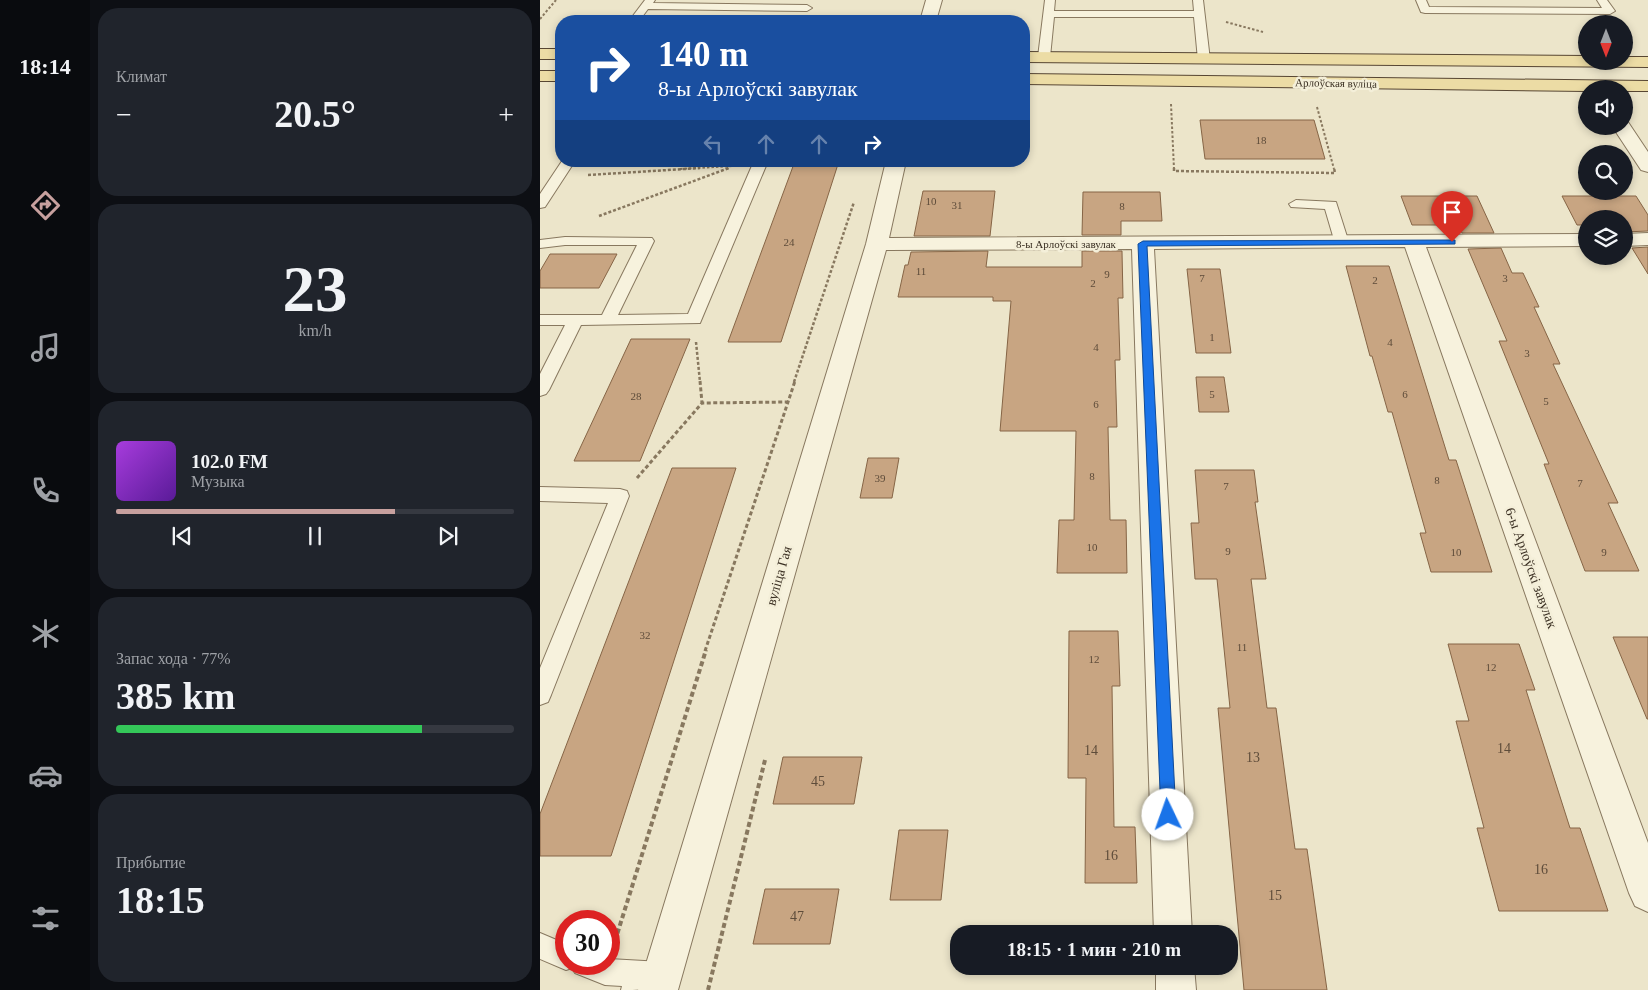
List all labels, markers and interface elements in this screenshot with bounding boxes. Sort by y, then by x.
north arrow [1578,15,1632,70]
map controls [1578,15,1633,265]
icon: right [575,35,640,100]
text: 140 m [658,35,748,74]
text: 18:14 [19,54,71,79]
text: Климат [116,68,167,85]
text: 8-ы Арлоўскі завулак [658,76,858,101]
street label: Арлоўская вуліца [1295,76,1377,90]
button: sound [1578,80,1633,135]
text: 20.5° [274,93,356,135]
text: − [116,99,132,130]
text: + [498,99,514,130]
icon: left [699,130,727,158]
icon: ahead [752,130,780,158]
icon: ahead [805,130,833,158]
icon: right [858,130,886,158]
house number: 18 [1256,134,1267,146]
button: search [1578,145,1633,200]
icon: directions [28,188,63,223]
pin [1431,191,1473,242]
house number: 10 [926,195,937,207]
icon: arrive [1438,198,1466,226]
house number: 31 [952,199,963,211]
house number: 8 [1119,200,1125,212]
button: layers [1578,210,1633,265]
house number: 24 [784,236,795,248]
street label: 8-ы Арлоўскі завулак [1016,238,1117,250]
text: 23 [283,253,348,325]
house number: 11 [916,265,926,277]
house number: 9 [1104,268,1110,280]
house number: 7 [1199,272,1205,284]
house number: 3 [1502,272,1508,284]
house number: 2 [1372,274,1378,286]
house number: 2 [1090,277,1096,289]
text: km/h [299,322,331,339]
icon: music [28,330,63,365]
house number: 1 [1209,331,1215,343]
house number: 4 [1387,336,1393,348]
house number: 4 [1093,341,1099,353]
house number: 3 [1524,347,1530,359]
house number: 5 [1209,388,1215,400]
house number: 6 [1402,388,1408,400]
house number: 28 [631,390,642,402]
house number: 5 [1543,395,1549,407]
house number: 6 [1093,398,1099,410]
text: 102.0 FM [191,451,268,472]
house number: 8 [1089,470,1095,482]
house number: 39 [875,472,886,484]
icon: phone [28,473,63,508]
text: Музыка [191,473,245,490]
house number: 8 [1434,474,1440,486]
house number: 7 [1577,477,1583,489]
house number: 7 [1223,480,1229,492]
street label: 6-ы Арлоўскі завулак [1502,506,1560,630]
icon: previous [168,522,196,550]
icon: pause [301,522,329,550]
icon: next [434,522,462,550]
house number: 10 [1087,541,1098,553]
street label: вуліца Гая [763,544,795,607]
house number: 9 [1225,545,1231,557]
house number: 10 [1451,546,1462,558]
house number: 9 [1601,546,1607,558]
icon: climate [28,616,63,651]
house number: 32 [640,629,651,641]
house number: 11 [1237,641,1247,653]
text: Запас хода · 77% [116,650,231,667]
house number: 12 [1089,653,1100,665]
house number: 12 [1486,661,1497,673]
text: 385 km [116,675,235,717]
house number: 14 [1497,741,1511,756]
house number: 14 [1084,743,1098,758]
house number: 13 [1246,750,1260,765]
icon: car [28,758,63,793]
house number: 45 [811,774,825,789]
position arrow [1141,788,1193,840]
house number: 16 [1104,848,1118,863]
text: Прибытие [116,854,186,871]
house number: 16 [1534,862,1548,877]
text: 18:15 [116,879,205,921]
house number: 15 [1268,888,1282,903]
icon: filters [28,901,63,936]
house number: 47 [790,909,804,924]
speed limit sign: 30 [555,910,620,975]
text: 18:15 · 1 мин · 210 m [1007,939,1181,960]

